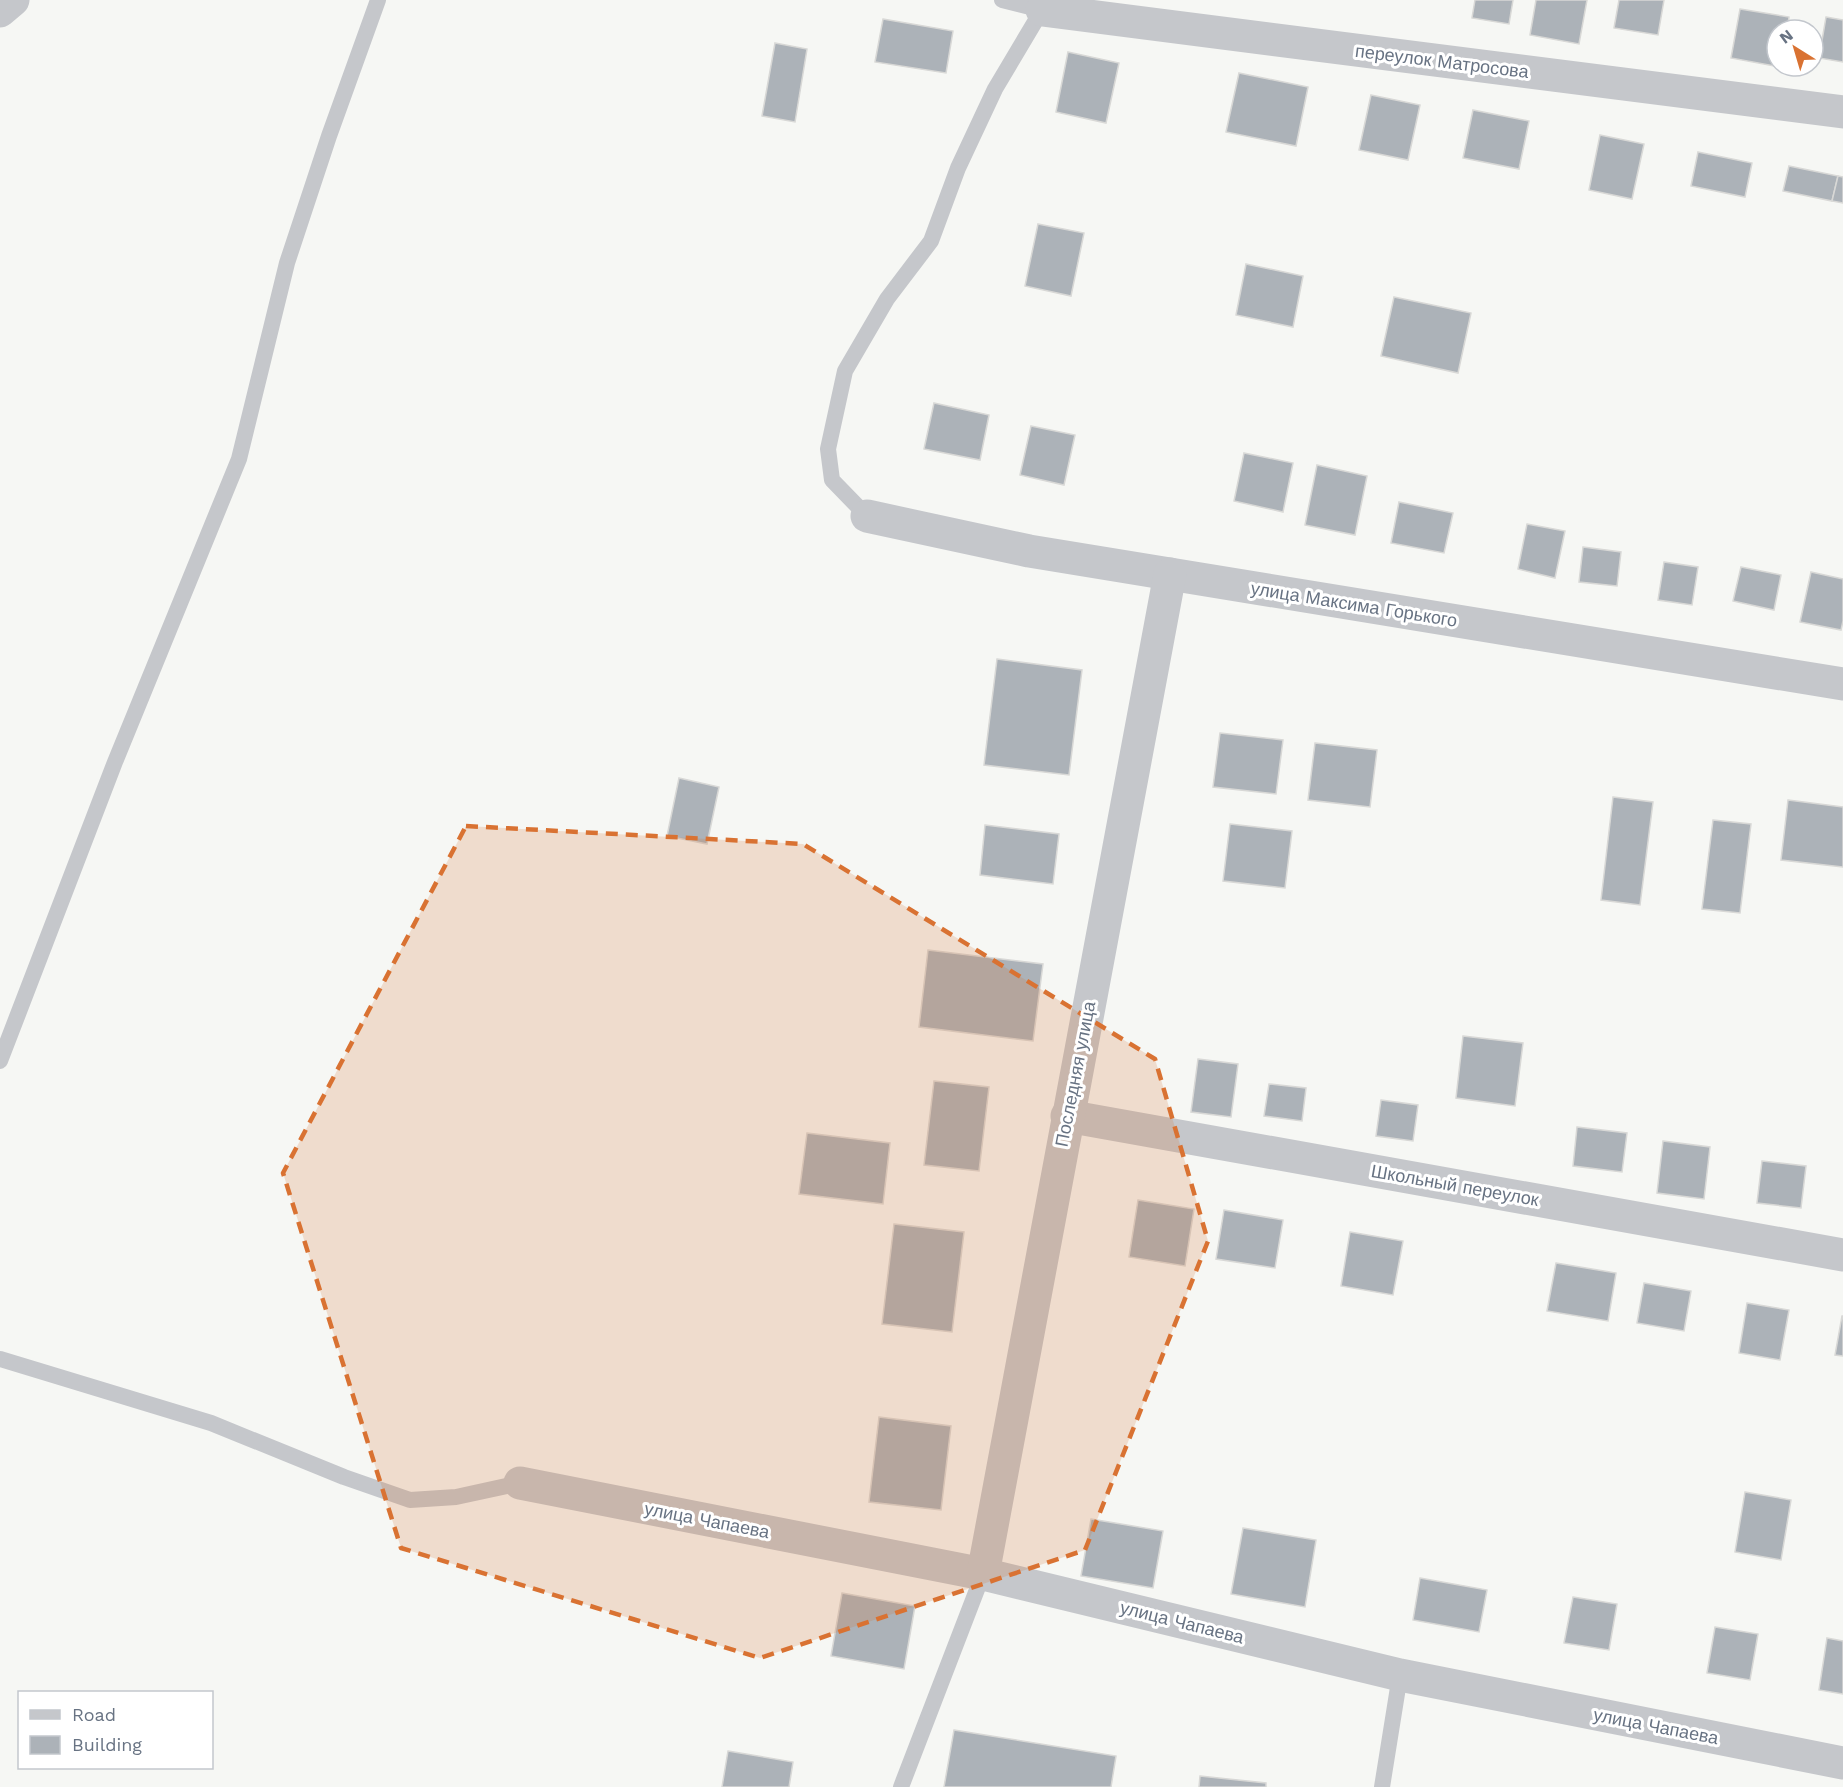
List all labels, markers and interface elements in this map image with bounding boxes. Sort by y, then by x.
north arrow [1765,18,1825,78]
text: N [1776,25,1797,48]
street label: переулок Матросова [1354,40,1531,82]
street label: улица Максима Горького [1249,577,1459,631]
street label: Последняя улица [1051,999,1100,1148]
street label: Школьный переулок [1370,1160,1541,1210]
street label: улица Чапаева [643,1498,772,1543]
street label: улица Чапаева [1118,1596,1247,1648]
legend [18,1691,213,1769]
text: Road [72,1704,116,1725]
street label: улица Чапаева [1592,1704,1721,1749]
text: Building [72,1734,142,1755]

